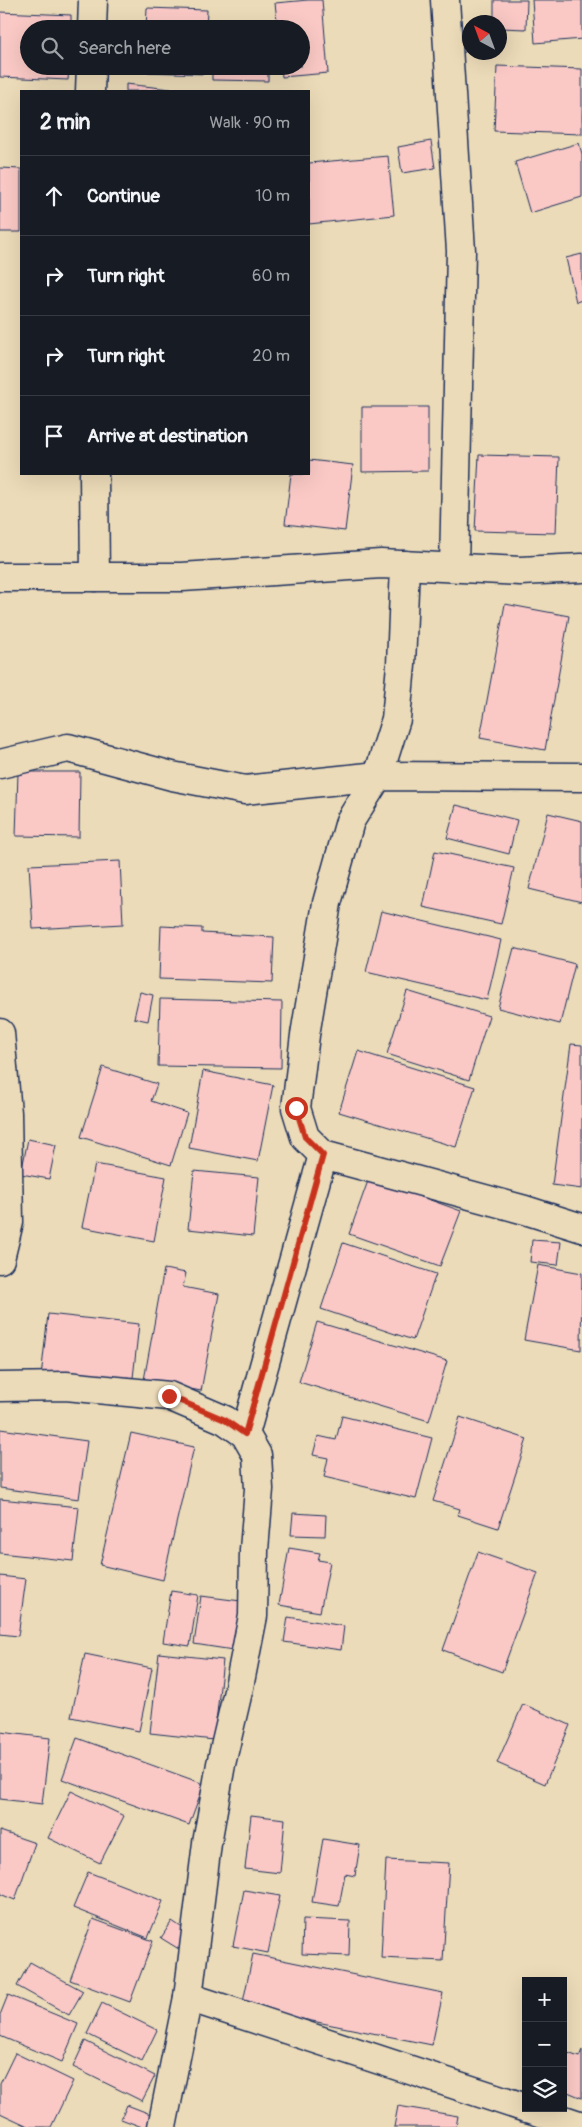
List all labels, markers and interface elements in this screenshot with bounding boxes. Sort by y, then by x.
north arrow [462,15,507,60]
search box [20,20,310,75]
icon: search [38,34,66,62]
text: Search here [78,36,171,60]
text: 2 min [40,109,90,136]
text: Walk · 90 m [209,113,290,133]
icon: ahead [40,182,68,210]
text: Continue [87,184,160,208]
text: 10 m [255,186,290,206]
icon: right [40,262,68,290]
text: Turn right [87,264,165,288]
text: 60 m [252,266,290,286]
icon: right [40,342,68,370]
text: Turn right [87,344,165,368]
text: 20 m [252,346,290,366]
icon: arrive [40,422,68,450]
text: Arrive at destination [87,424,248,448]
route start [285,1097,308,1120]
route end [158,1385,181,1408]
map controls [522,1977,567,2112]
button: + [522,1977,567,2022]
button: − [522,2022,567,2067]
button: layers [522,2067,567,2112]

